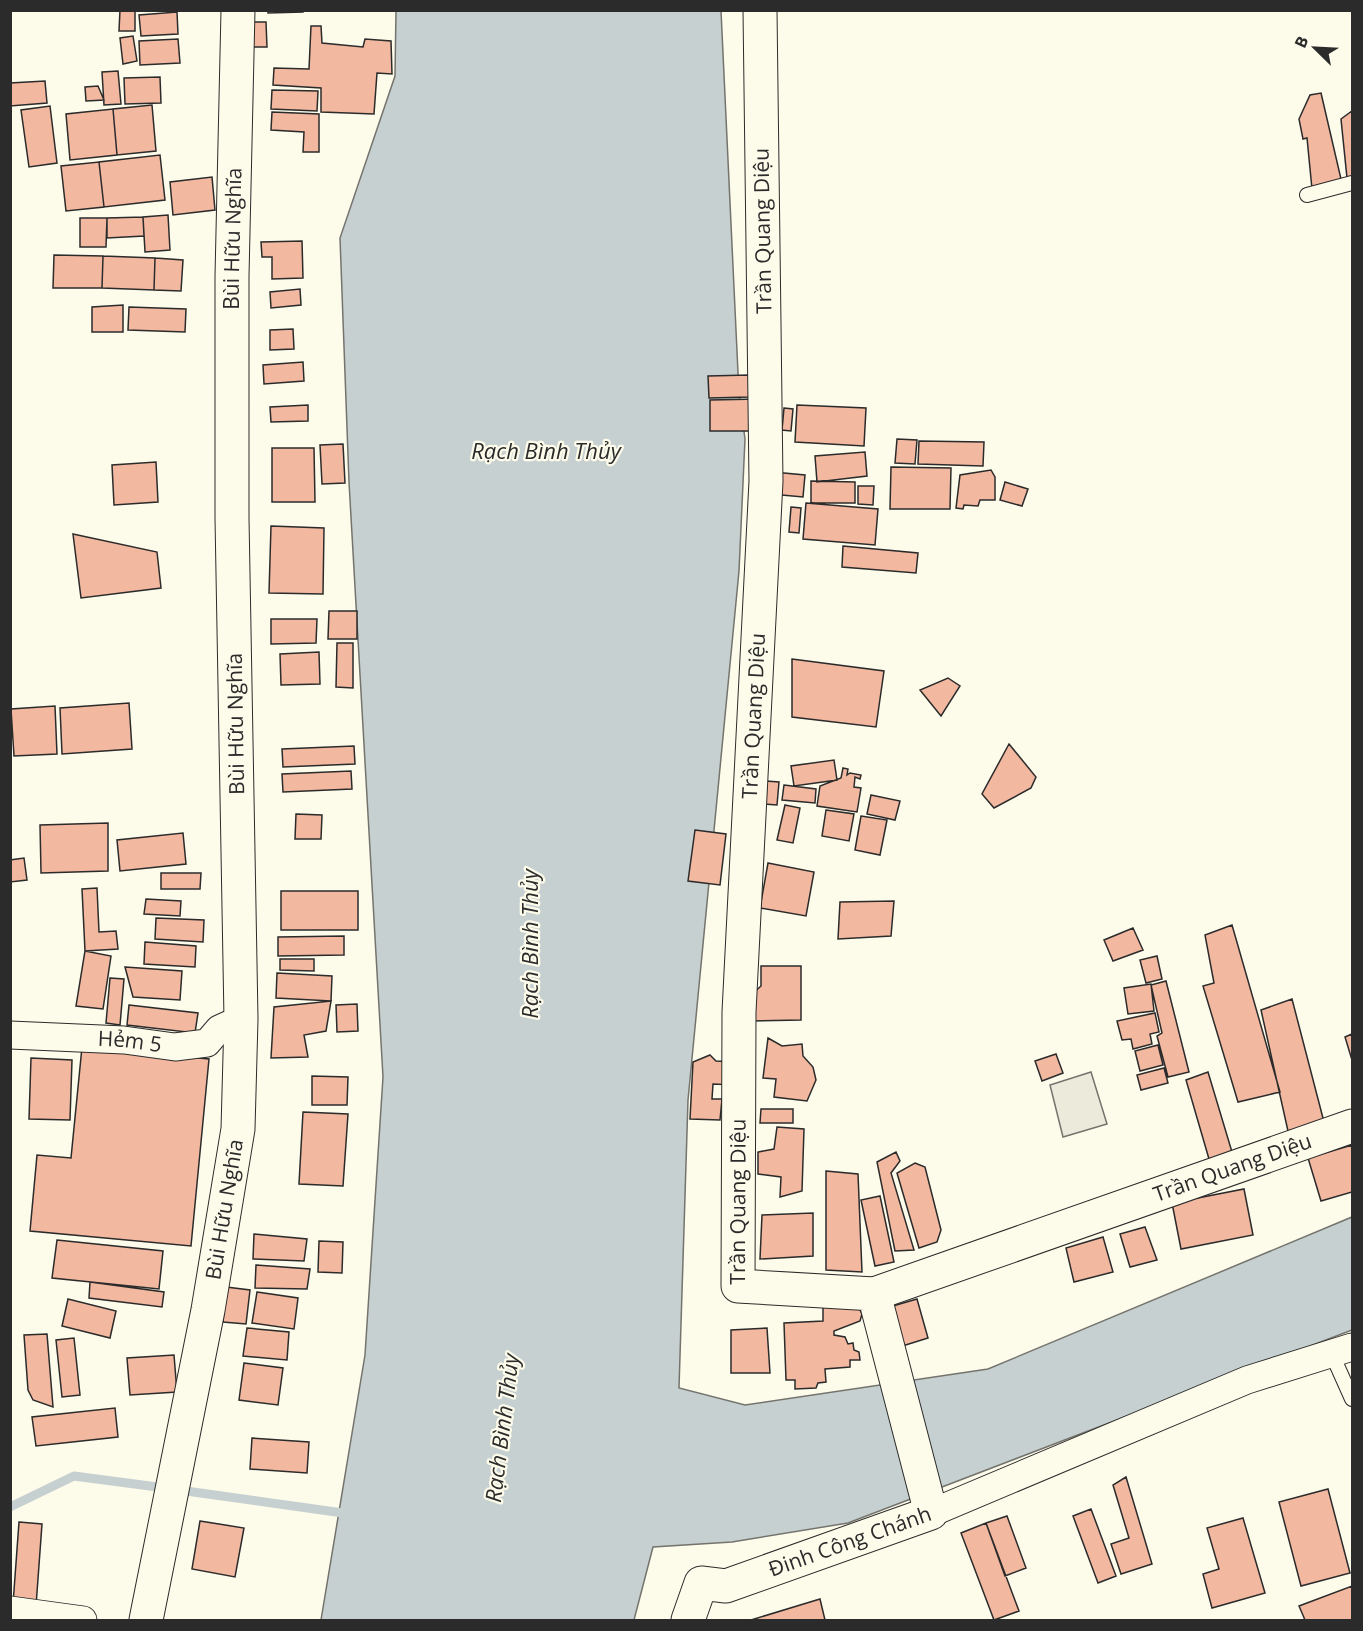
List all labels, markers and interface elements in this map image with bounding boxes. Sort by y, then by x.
north arrow [1285,18,1345,78]
text: B [1289,33,1314,51]
street label: Trần Quang Diệu [747,148,777,314]
street label: Bùi Hữu Nghĩa [217,167,247,310]
water label: Rạch Bình Thủy [471,435,623,465]
street label: Trần Quang Diệu [735,632,771,800]
street label: Bùi Hữu Nghĩa [220,653,250,795]
water label: Rạch Bình Thủy [514,867,544,1019]
street label: Hẻm 5 [97,1024,164,1058]
street label: Trần Quang Diệu [723,1118,752,1285]
street label: Trần Quang Diệu [1149,1126,1315,1208]
street label: Bùi Hữu Nghĩa [198,1137,249,1282]
water label: Rạch Bình Thủy [477,1350,525,1504]
street label: Đinh Công Chánh [764,1499,935,1583]

